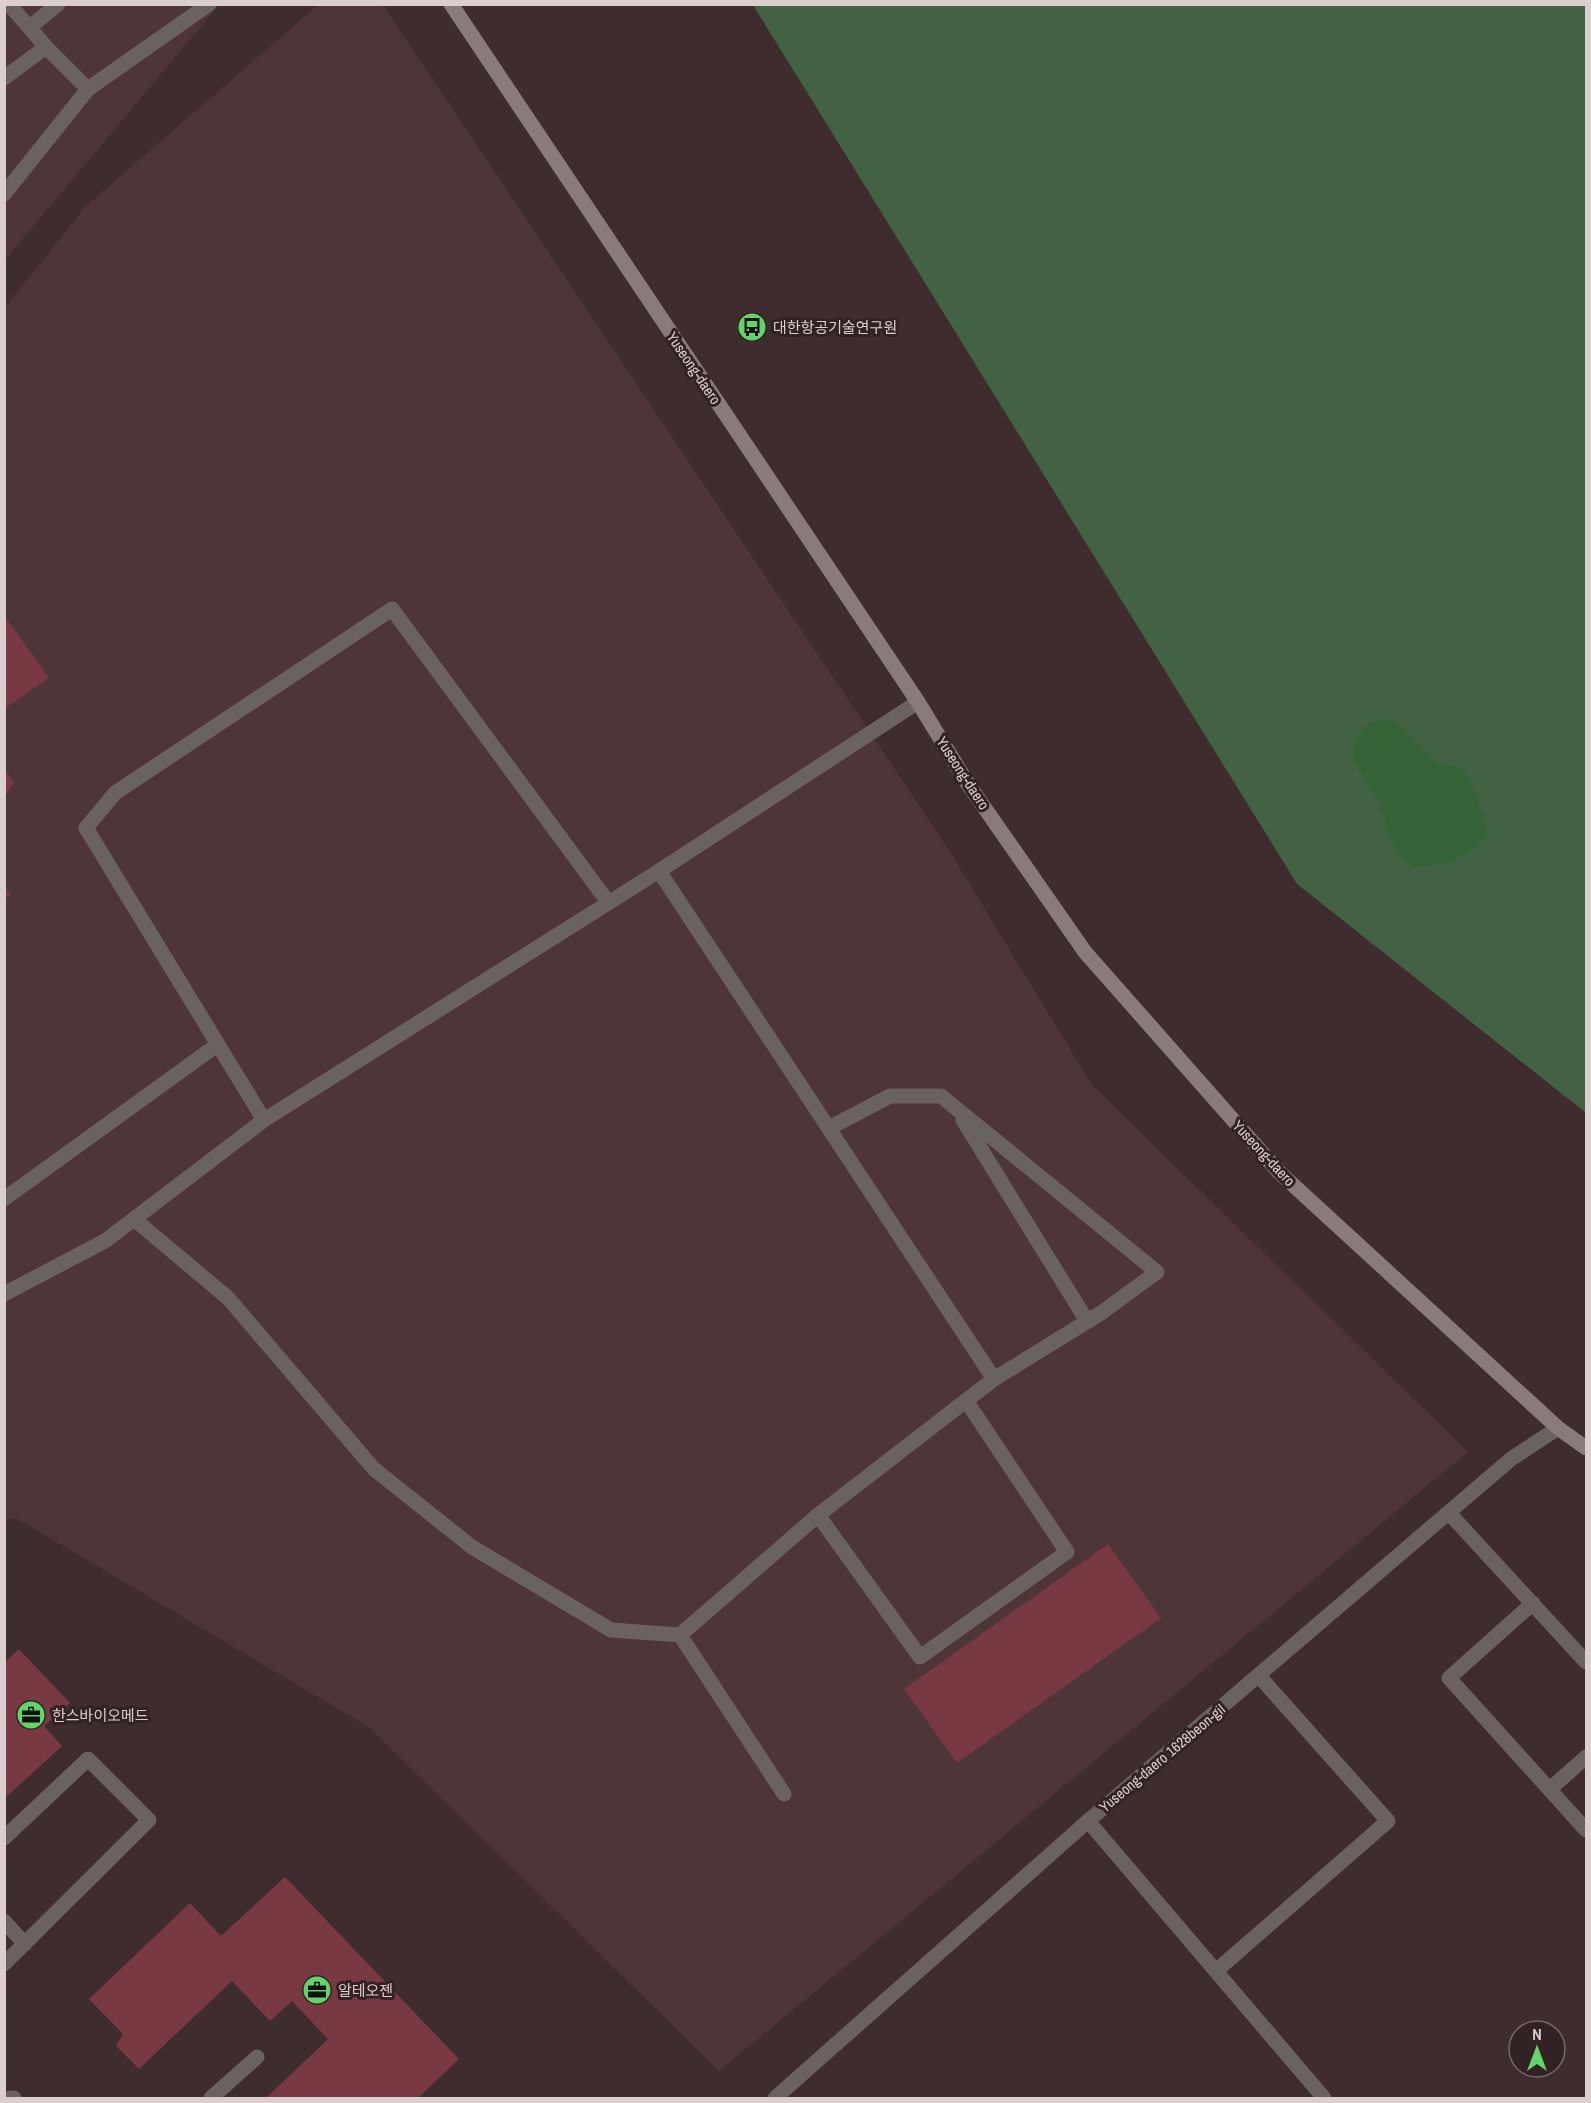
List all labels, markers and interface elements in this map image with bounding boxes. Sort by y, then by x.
bus stop icon: 대한항공기술연구원 [736,311,768,343]
place label: 대한항공기술연구원 [773,317,897,338]
street label: Yuseong-daero [662,328,726,409]
street label: Yuseong-daero [931,732,995,814]
street label: Yuseong-daero [1228,1115,1300,1191]
office icon: 한스바이오메드 [15,1699,47,1731]
street label: Yuseong-daero 1628beon-gil [1094,1699,1230,1817]
place label: 한스바이오메드 [52,1705,149,1726]
office icon: 알테오젠 [301,1974,333,2006]
place label: 알테오젠 [338,1980,393,2001]
north arrow [1507,2019,1567,2079]
text: N [1532,2023,1542,2045]

